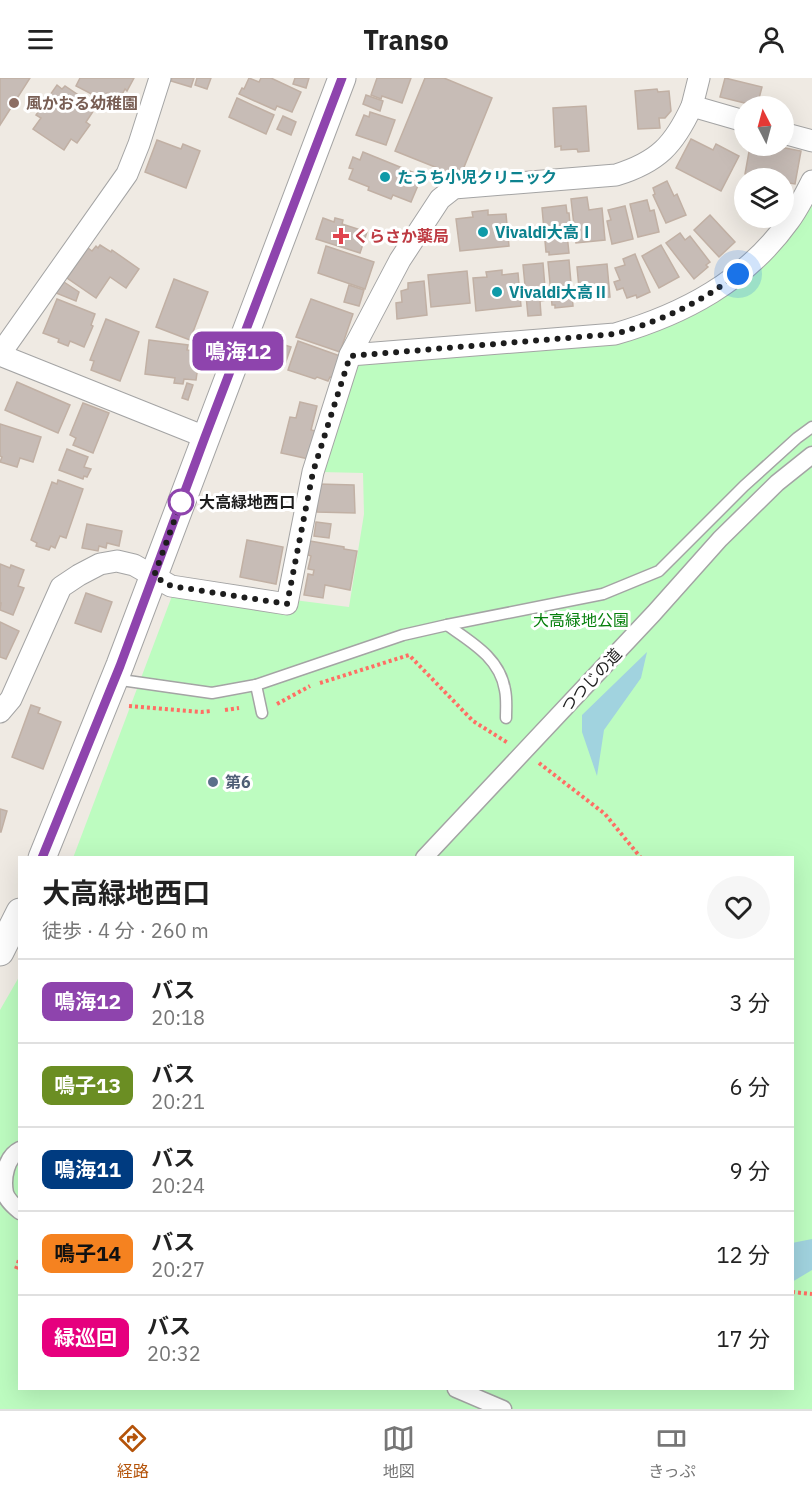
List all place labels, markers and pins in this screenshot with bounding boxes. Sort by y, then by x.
place label: 風かおる幼稚園 [26,93,138,113]
marker: 風かおる幼稚園 [7,96,21,110]
place label: たうち小児クリニック [397,167,557,187]
marker: たうち小児クリニック [378,170,392,184]
place label: Vivaldi大高Ⅰ [495,222,595,242]
marker: Vivaldi大高Ⅰ [476,225,490,239]
place label: くらさか薬局 [353,226,449,246]
marker: くらさか薬局 [334,229,348,243]
place label: Vivaldi大高Ⅱ [509,282,609,302]
marker: Vivaldi大高Ⅱ [490,285,504,299]
marker: 大高緑地西口 [168,489,194,515]
place label: 大高緑地西口 [199,492,295,512]
place label: 第6 [225,772,251,792]
marker: 第6 [206,775,220,789]

